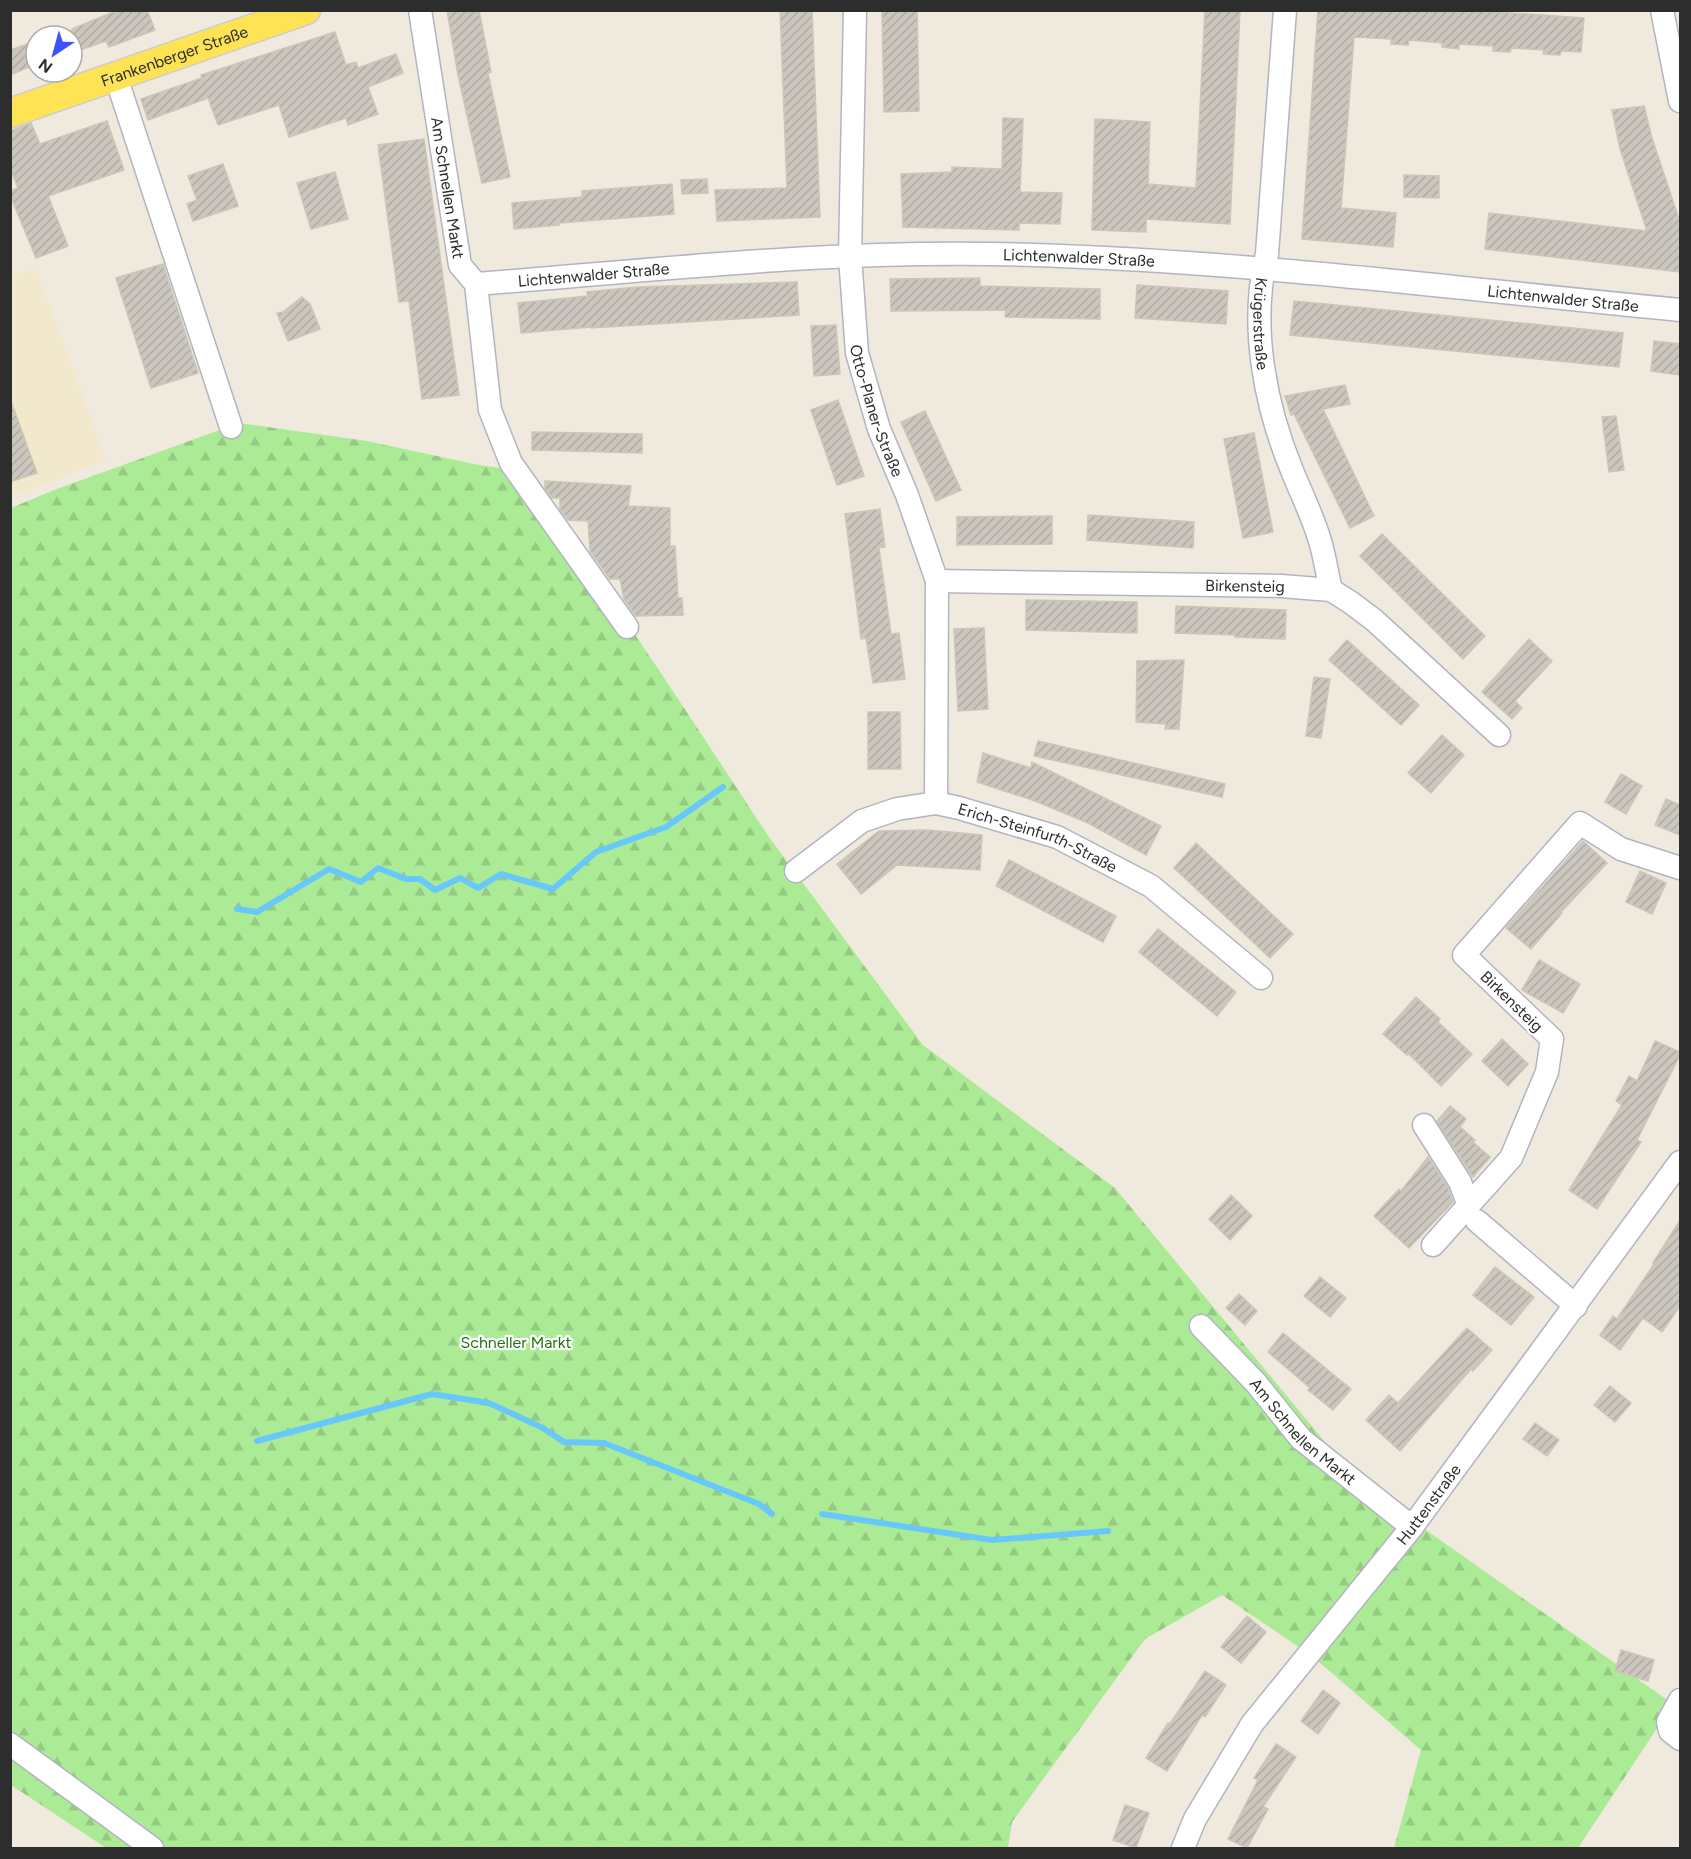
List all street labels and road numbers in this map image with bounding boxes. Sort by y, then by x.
street label: Frankenberger Straße [98,22,251,91]
street label: Am Schnellen Markt [427,116,468,260]
street label: Lichtenwalder Straße [1003,245,1156,271]
street label: Lichtenwalder Straße [517,259,670,291]
street label: Krügerstraße [1249,276,1272,371]
street label: Lichtenwalder Straße [1486,281,1640,316]
street label: Otto-Planer-Straße [846,344,907,480]
street label: Birkensteig [1205,576,1285,596]
street label: Erich-Steinfurth-Straße [956,799,1121,877]
street label: Birkensteig [1476,967,1547,1036]
street label: Am Schnellen Markt [1246,1374,1360,1489]
street label: Huttenstraße [1393,1460,1465,1549]

